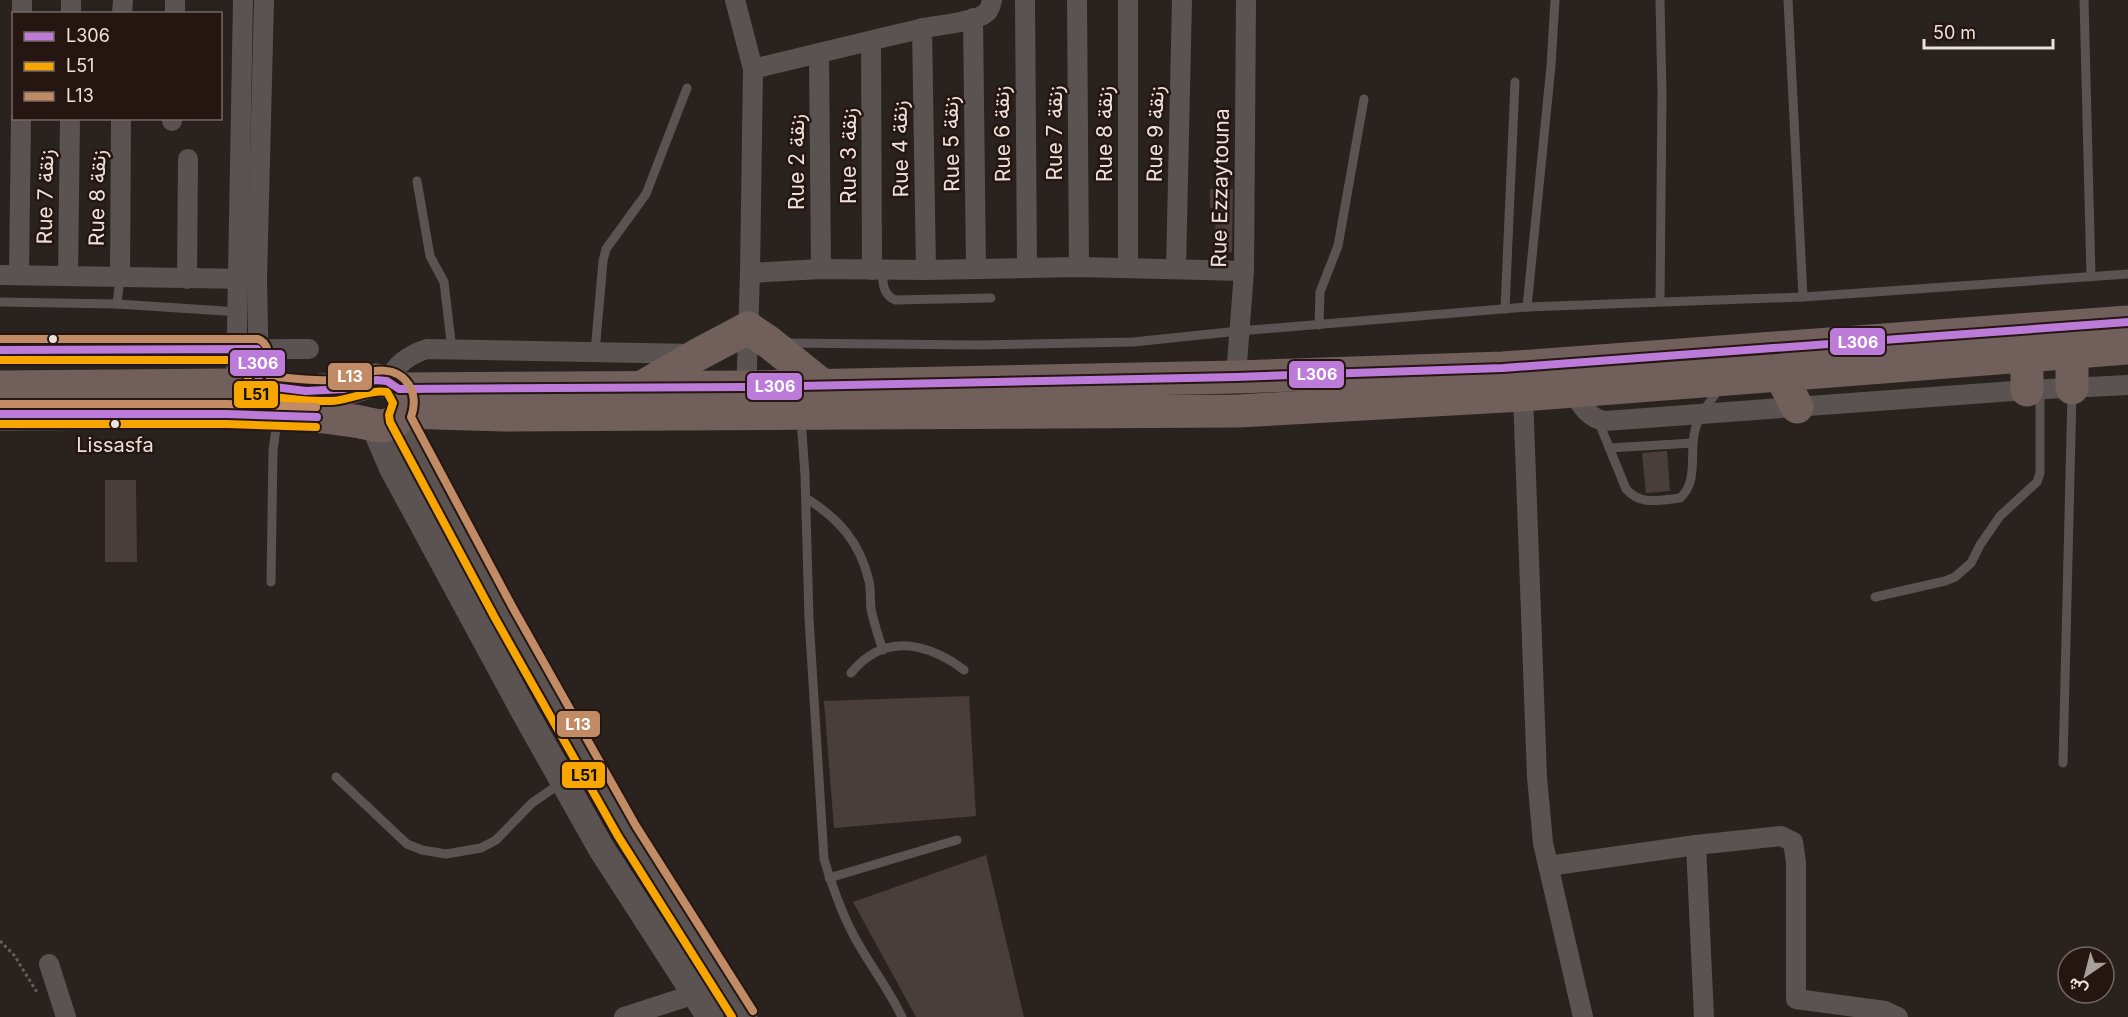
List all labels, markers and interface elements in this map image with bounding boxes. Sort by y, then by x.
legend [12,12,222,120]
scale bar [1924,12,2053,50]
text: 50 m [1933,22,1976,43]
text: L306 [66,25,110,46]
text: L51 [66,55,94,76]
text: L13 [66,85,94,106]
street label: Rue 6 زنقة [989,86,1016,182]
street label: Rue 7 زنقة [1042,86,1068,180]
street label: Rue 8 زنقة [1092,86,1118,182]
street label: Rue 9 زنقة [1142,86,1169,182]
street label: Rue 5 زنقة [938,96,965,192]
street label: Rue 4 زنقة [887,100,914,198]
street label: Rue 3 زنقة [836,108,862,204]
street label: Rue Ezzaytouna [1206,108,1234,268]
street label: Rue 2 زنقة [784,114,810,210]
street label: Rue 7 زنقة [32,149,59,245]
street label: Rue 8 زنقة [84,150,111,246]
line badge: L306 [1829,327,1886,356]
text: L306 [1838,332,1878,352]
unlabelled marker [47,333,59,345]
line badge: L306 [229,349,286,377]
text: L306 [238,353,278,373]
line badge: L306 [1288,360,1345,389]
line badge: L13 [327,362,373,391]
text: L306 [1297,364,1337,384]
text: L13 [337,366,363,386]
line badge: L306 [746,372,803,401]
text: L306 [755,376,795,396]
line badge: L51 [233,380,279,409]
text: L51 [243,384,269,404]
marker: Lissasfa [109,418,121,430]
place label: Lissasfa [76,433,154,457]
line badge: L13 [556,710,601,738]
text: L13 [565,714,591,734]
line badge: L51 [561,761,606,789]
text: L51 [571,765,597,785]
north arrow [2056,945,2116,1005]
text: ش [2064,974,2091,1001]

